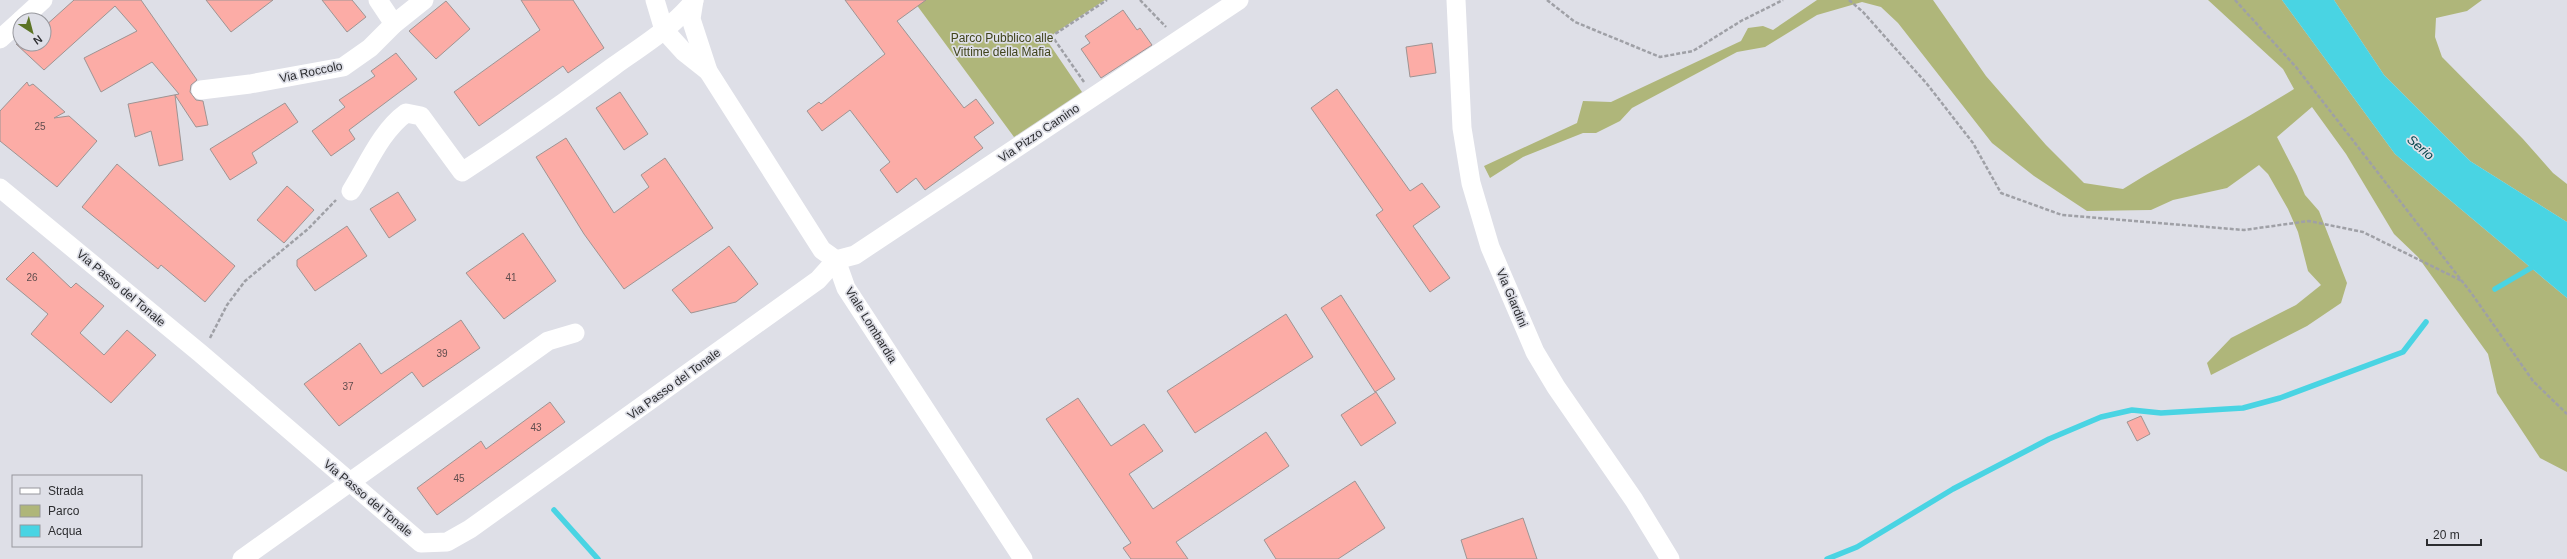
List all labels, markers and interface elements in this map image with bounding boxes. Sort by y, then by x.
north arrow [12,12,52,52]
park label: Parco Pubblico alle Vittime della Mafia [951,31,1054,59]
text: N [31,33,45,47]
street label: Via Roccolo [278,58,344,85]
street label: Via Pizzo Camino [996,101,1082,165]
house number: 25 [34,121,46,132]
water label: Serio [2404,132,2437,163]
street label: Via Passo del Tonale [74,247,169,329]
street label: Via Giardini [1493,267,1531,329]
house number: 26 [26,272,38,283]
house number: 41 [505,272,517,283]
street label: Viale Lombardia [842,285,900,366]
street label: Via Passo del Tonale [625,345,724,422]
house number: 39 [436,348,448,359]
house number: 37 [342,381,354,392]
house number: 43 [530,422,542,433]
street label: Via Passo del Tonale [321,457,416,539]
house number: 45 [453,473,465,484]
legend [12,475,142,547]
text: Strada [48,484,84,498]
text: Parco [48,504,80,518]
scale bar [2427,521,2481,547]
text: Acqua [48,524,82,538]
text: 20 m [2433,528,2460,542]

